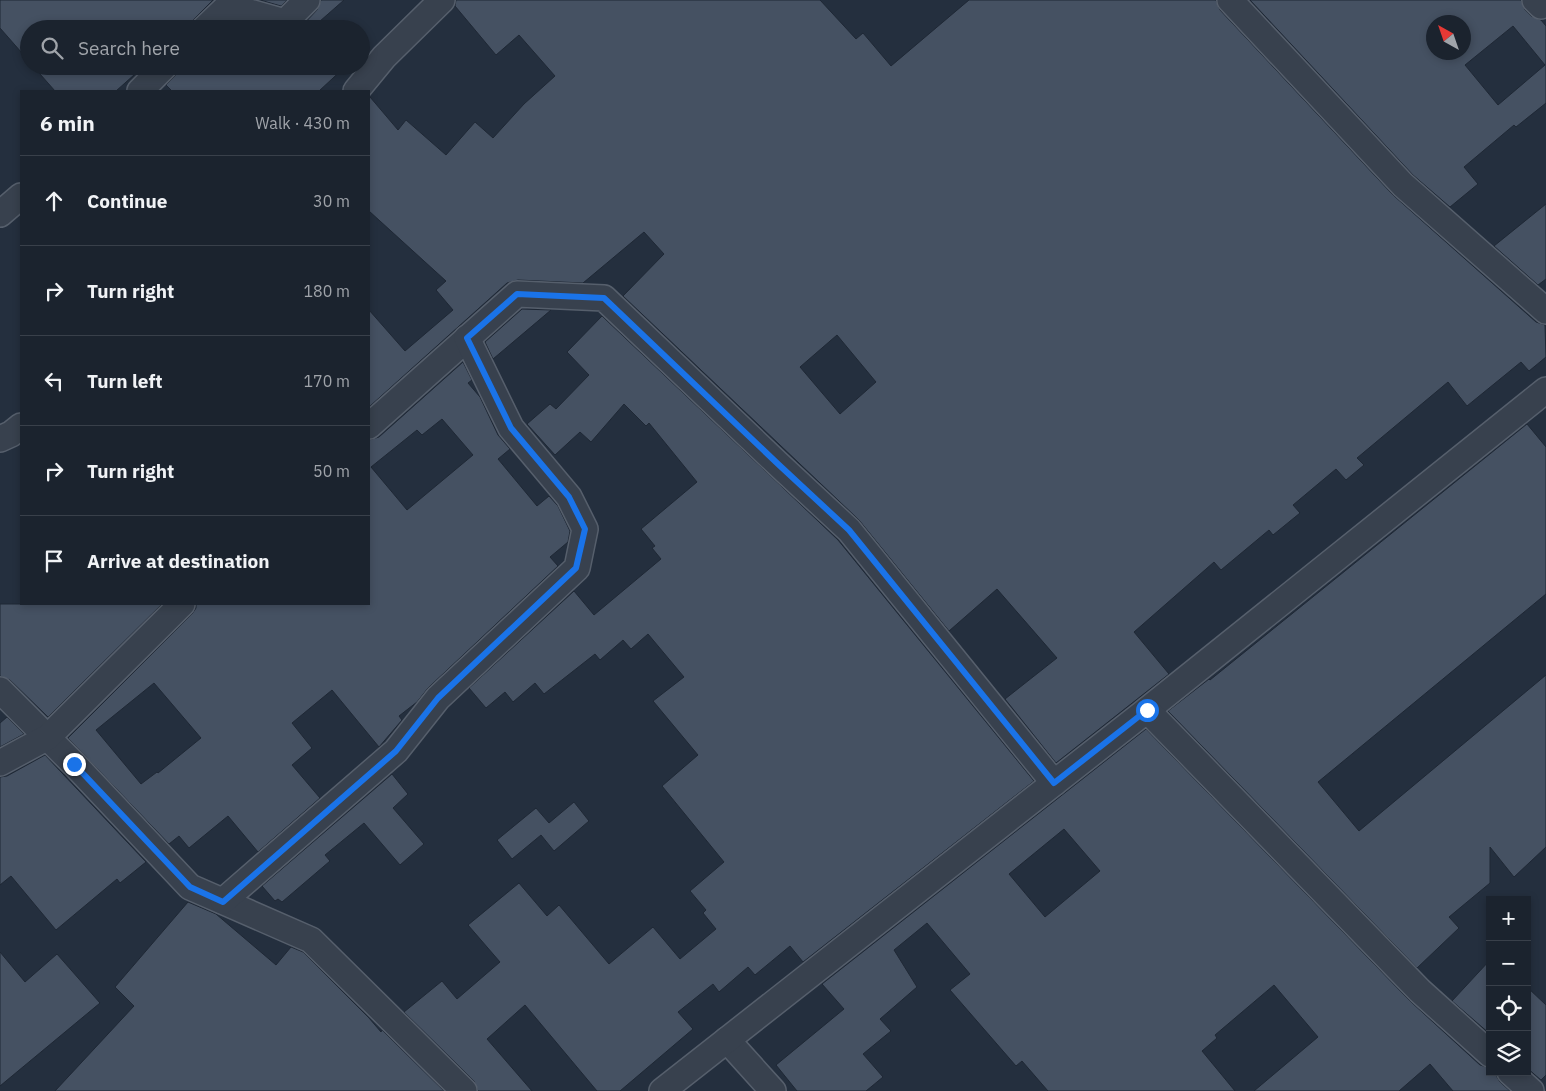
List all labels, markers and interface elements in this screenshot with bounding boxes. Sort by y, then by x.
north arrow [1426,15,1471,60]
search box [20,20,370,75]
icon: search [38,34,66,62]
text: Search here [78,36,180,60]
text: 6 min [40,109,95,137]
text: Walk · 430 m [255,113,350,133]
icon: ahead [40,187,68,215]
text: Continue [87,189,167,213]
text: 30 m [313,191,350,211]
icon: right [40,277,68,305]
text: Turn right [87,279,174,303]
text: 180 m [303,281,350,301]
icon: left [40,367,68,395]
text: Turn left [87,369,163,393]
text: 170 m [303,371,350,391]
icon: right [40,457,68,485]
text: Turn right [87,459,174,483]
text: 50 m [313,461,350,481]
icon: arrive [40,547,68,575]
text: Arrive at destination [87,549,270,573]
route start [1136,699,1159,722]
route end [63,753,86,776]
map controls [1486,896,1531,1076]
button: + [1486,896,1531,941]
button: − [1486,941,1531,986]
button: locate [1486,986,1531,1031]
button: layers [1486,1031,1531,1076]

